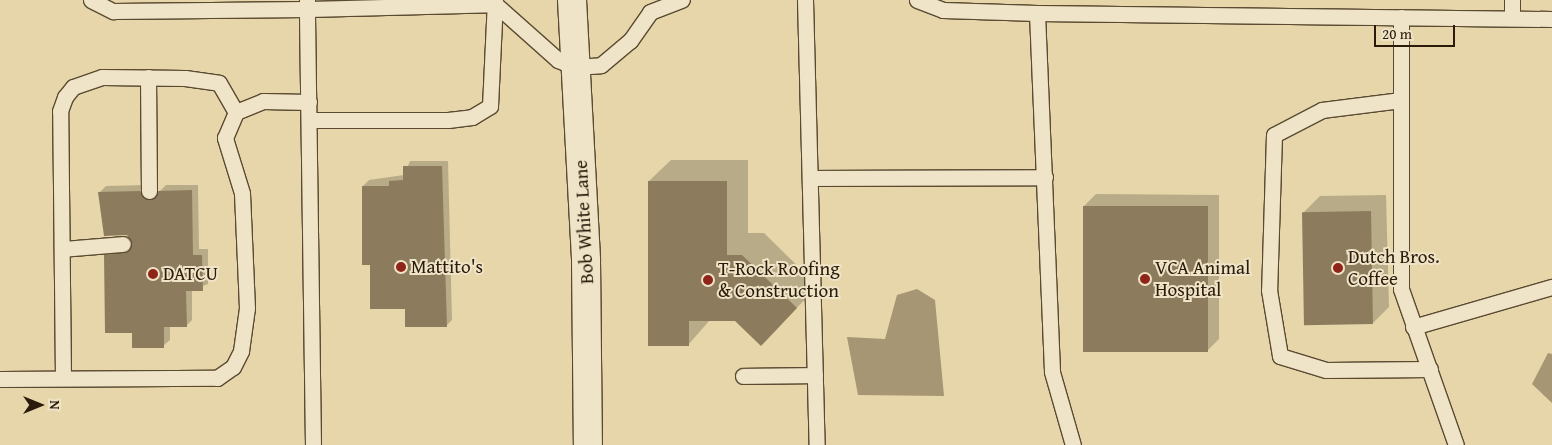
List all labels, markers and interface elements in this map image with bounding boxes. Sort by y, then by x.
scale bar [1377,15,1458,47]
text: 20 m [1382,23,1412,44]
street label: Bob White Lane [569,159,599,285]
place label: Dutch Bros. Coffee [1348,246,1440,290]
place label: Mattito's [411,256,483,278]
place label: VCA Animal Hospital [1155,257,1250,301]
place label: T-Rock Roofing & Construction [718,258,840,302]
marker: Mattito's [395,261,407,273]
marker: Dutch Bros. Coffee [1332,262,1344,274]
place label: DATCU [163,263,218,285]
marker: DATCU [147,268,159,280]
marker: VCA Animal Hospital [1139,273,1151,285]
marker: T-Rock Roofing & Construction [702,274,714,286]
north arrow [15,380,65,430]
text: N [45,400,65,410]

